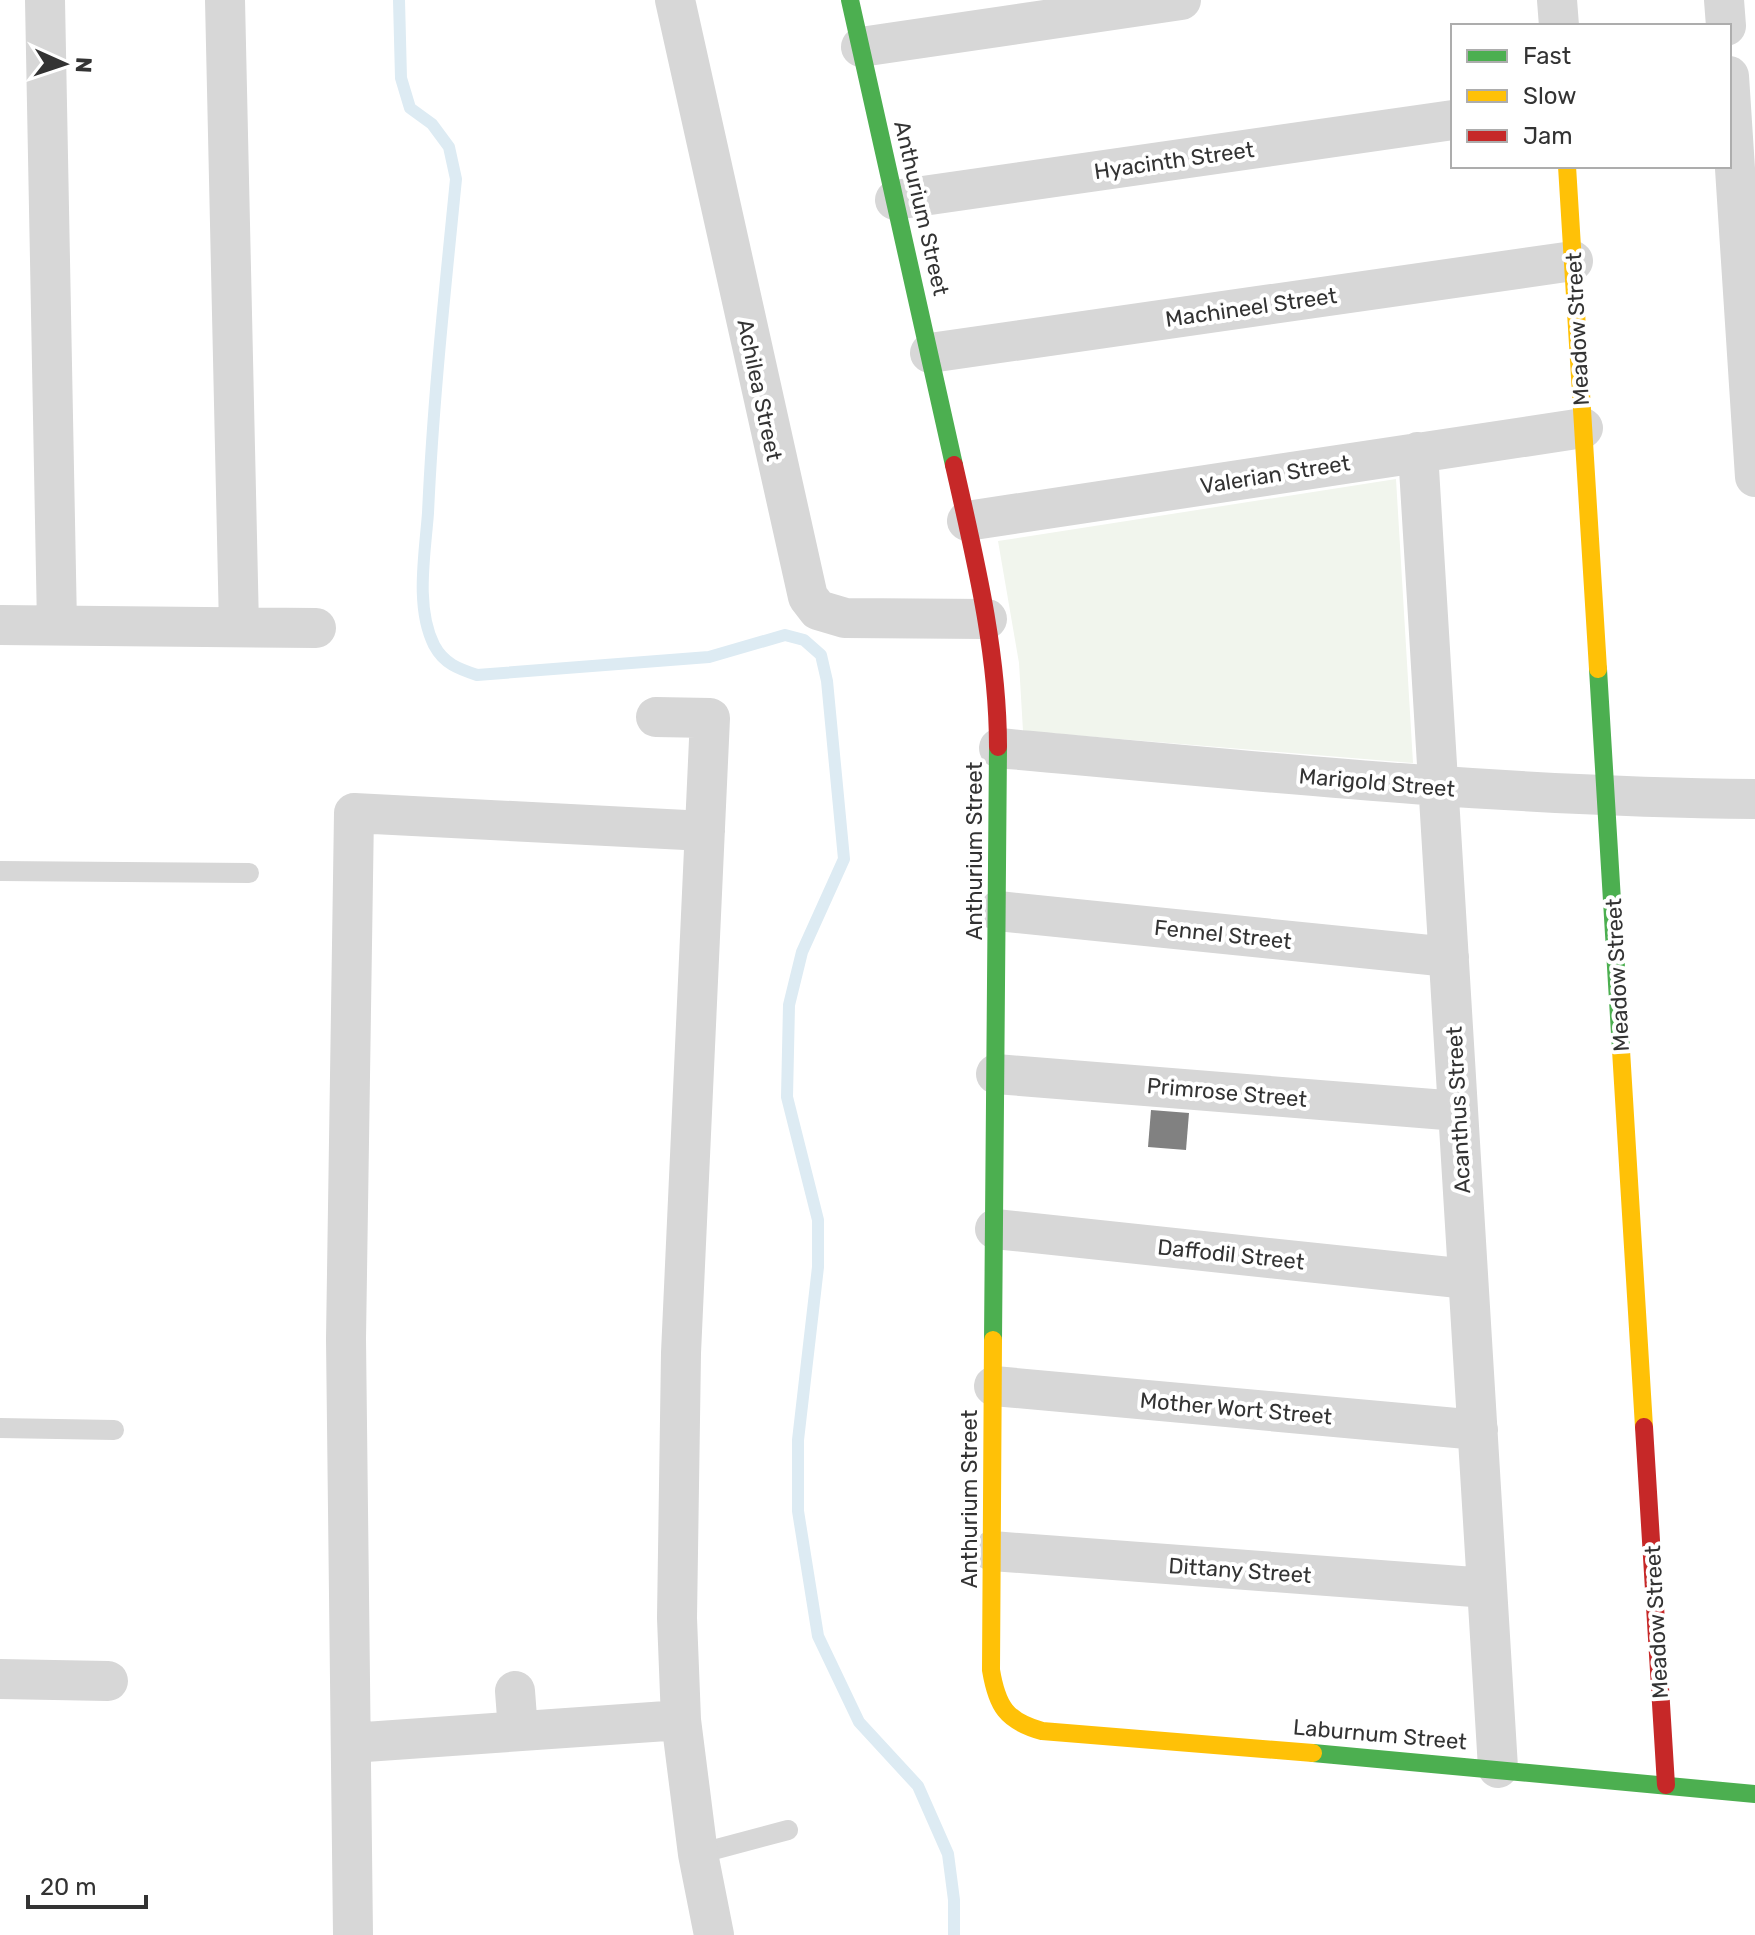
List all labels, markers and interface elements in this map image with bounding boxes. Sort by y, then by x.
north arrow [24,24,104,104]
legend [1451,24,1731,168]
text: Fast [1523,42,1571,70]
text: N [70,56,97,74]
text: Slow [1523,82,1576,110]
street label: Anthurium Street [888,118,955,299]
text: Jam [1523,122,1573,150]
street label: Hyacinth Street [1092,136,1256,185]
street label: Meadow Street [1560,251,1595,406]
street label: Machineel Street [1164,282,1339,333]
street label: Achilea Street [731,317,788,464]
street label: Valerian Street [1198,449,1352,500]
street label: Anthurium Street [961,761,988,940]
street label: Marigold Street [1298,762,1456,803]
street label: Meadow Street [1600,897,1635,1052]
street label: Fennel Street [1153,914,1293,955]
street label: Acanthus Street [1441,1025,1476,1194]
street label: Primrose Street [1146,1072,1309,1113]
street label: Daffodil Street [1156,1233,1306,1276]
street label: Mother Wort Street [1139,1387,1334,1430]
street label: Anthurium Street [956,1409,983,1588]
street label: Meadow Street [1639,1544,1674,1699]
street label: Dittany Street [1168,1552,1313,1589]
street label: Laburnum Street [1292,1713,1468,1756]
scale bar [28,1859,146,1909]
text: 20 m [40,1873,97,1901]

